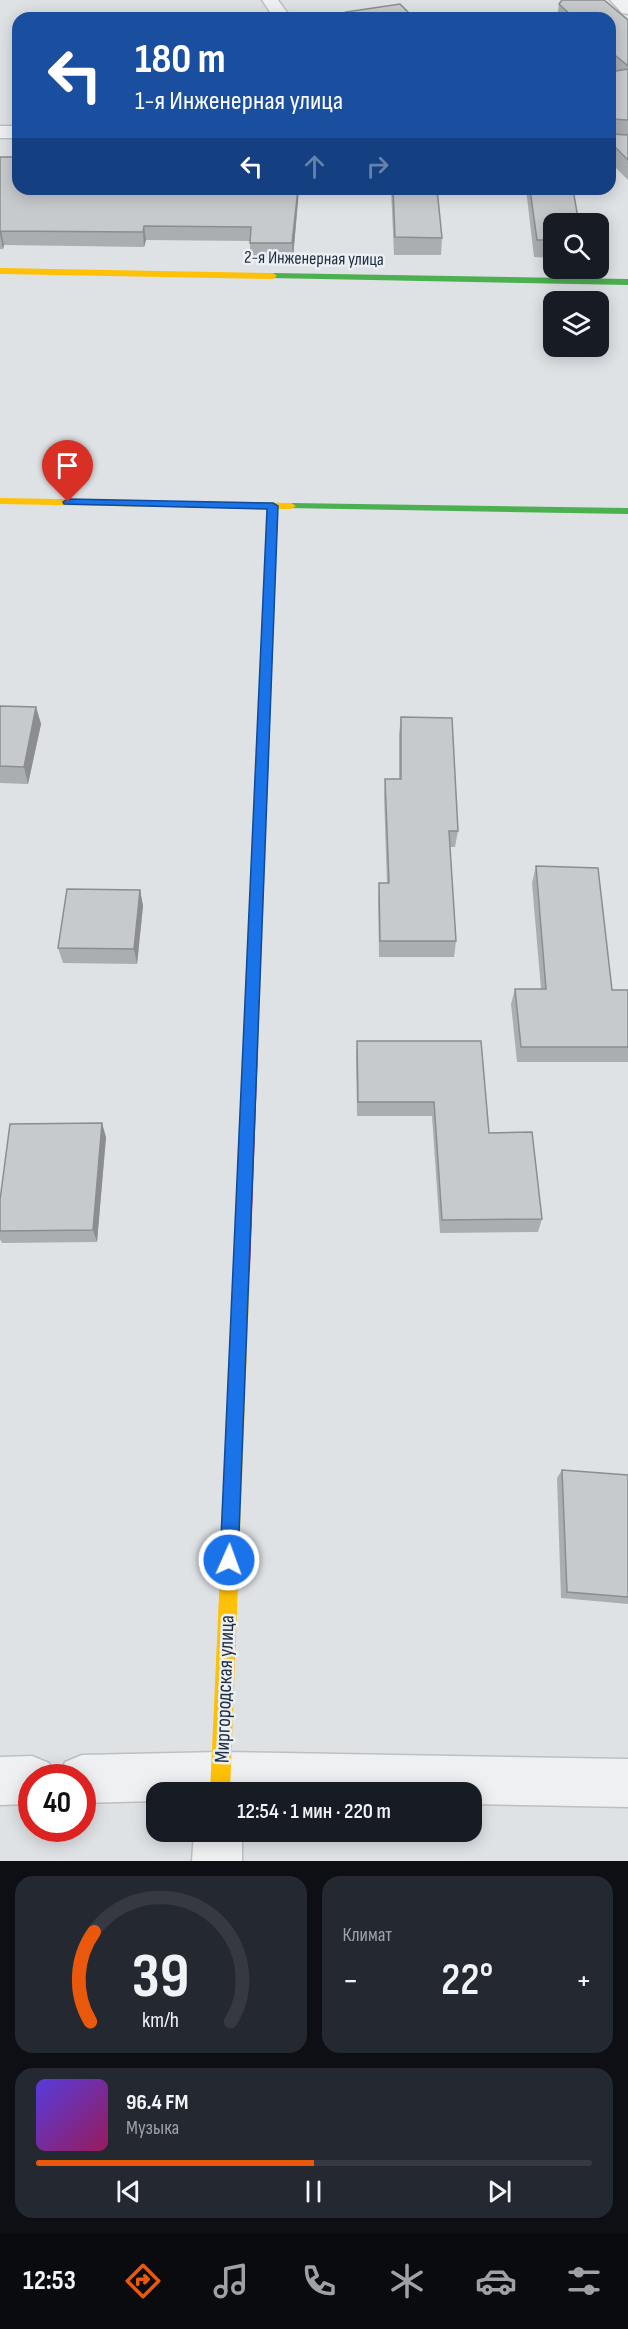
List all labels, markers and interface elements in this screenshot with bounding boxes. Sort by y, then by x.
text: 180 m [135,34,226,85]
icon: left [36,36,114,114]
text: 1-я Инженерная улица [135,85,343,117]
icon: left [235,150,268,183]
icon: ahead [298,150,331,183]
icon: right [361,150,394,183]
map controls [543,213,609,357]
button: search [543,213,609,279]
street label: 2-я Инженерная улица [244,247,384,270]
button: layers [543,291,609,357]
pin [42,440,93,502]
icon: arrive [51,449,84,482]
position arrow [197,1528,261,1592]
street label: Миргородская улица [209,1615,240,1763]
speed limit sign: 40 [18,1764,96,1842]
text: 12:54 · 1 мин · 220 m [237,1798,391,1825]
text: Климат [343,1923,392,1947]
text: 39 [132,1940,190,2015]
text: 22° [441,1953,493,2008]
text: − [343,1961,359,2001]
text: + [576,1961,592,2001]
text: km/h [142,2008,179,2033]
text: 96.4 FM [126,2089,188,2116]
text: Музыка [126,2116,179,2140]
icon: previous [112,2175,145,2208]
icon: pause [297,2175,330,2208]
icon: next [483,2175,516,2208]
icon: directions [122,2260,164,2302]
icon: music [210,2260,252,2302]
icon: phone [298,2260,340,2302]
icon: climate [386,2260,428,2302]
icon: car [475,2260,517,2302]
icon: filters [563,2260,605,2302]
text: 12:53 [23,2265,76,2297]

